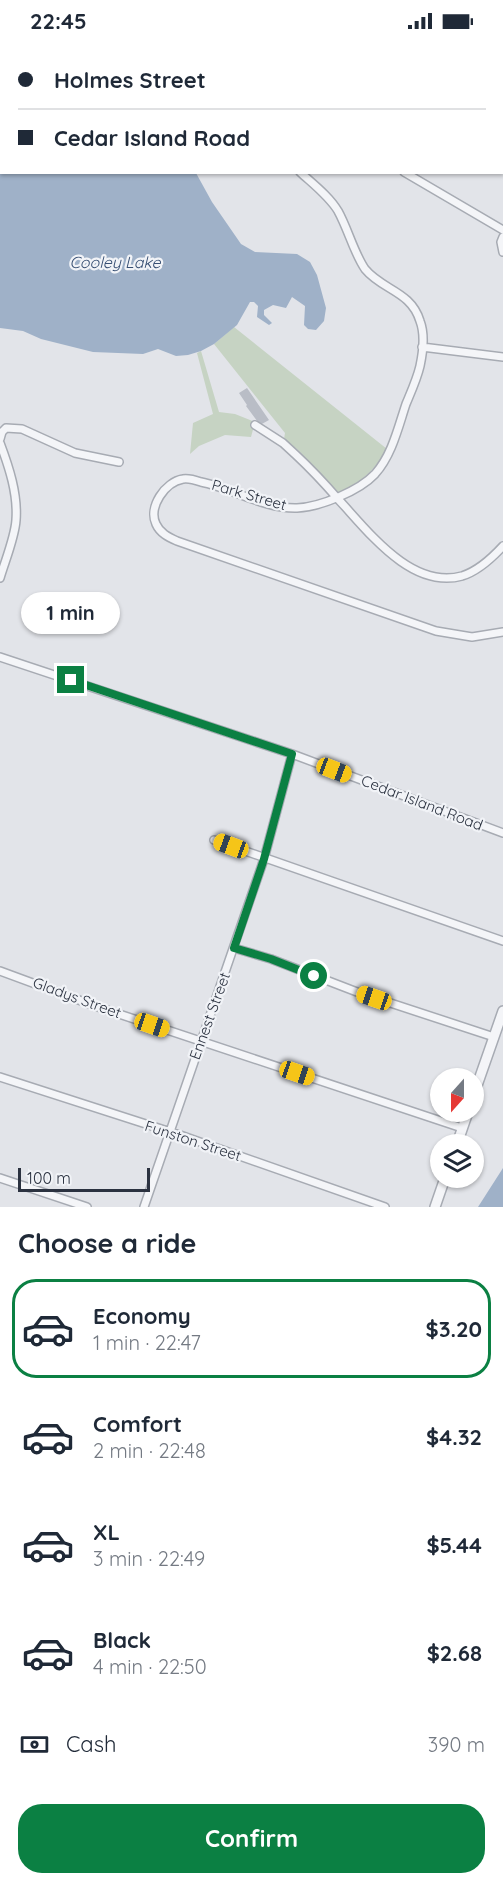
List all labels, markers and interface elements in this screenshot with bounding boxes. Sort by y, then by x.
text: 22:45 [30,7,87,35]
text: Holmes Street [54,66,206,94]
text: Cedar Island Road [54,124,250,152]
water label: Cooley Lake [69,252,162,272]
street label: Park Street [210,475,289,514]
callout: 1 min [22,593,121,635]
text: 1 min [46,600,95,625]
route end [57,666,84,693]
car [314,755,354,785]
street label: Cedar Island Road [359,771,486,834]
car [211,831,251,861]
route start [300,962,327,989]
street label: Ennest Street [185,970,234,1062]
street label: Gladys Street [30,973,124,1022]
car [354,984,394,1012]
car [132,1011,172,1039]
car [277,1059,317,1087]
north arrow [430,1068,484,1122]
map controls [430,1068,484,1188]
street label: Funston Street [143,1116,244,1165]
button: layers [430,1134,484,1188]
scale bar [18,1165,150,1192]
text: 100 m [27,1168,71,1188]
text: Choose a ride [18,1226,196,1260]
icon: car [21,1302,75,1356]
text: Economy [93,1302,191,1330]
text: $3.20 [426,1315,482,1343]
text: 1 min · 22:47 [93,1330,201,1355]
icon: car [21,1410,75,1464]
text: Comfort [93,1410,182,1438]
text: $4.32 [426,1423,482,1451]
text: 2 min · 22:48 [93,1438,206,1463]
icon: car [21,1518,75,1572]
text: XL [93,1518,120,1546]
text: $5.44 [426,1531,482,1559]
text: 3 min · 22:49 [93,1546,205,1571]
icon: car [21,1626,75,1680]
text: Black [93,1626,151,1654]
text: $2.68 [427,1639,482,1667]
text: 4 min · 22:50 [93,1654,207,1679]
icon: cash [18,1728,51,1761]
text: Cash [66,1730,117,1758]
text: 390 m [428,1732,485,1757]
button: Confirm [18,1804,485,1873]

